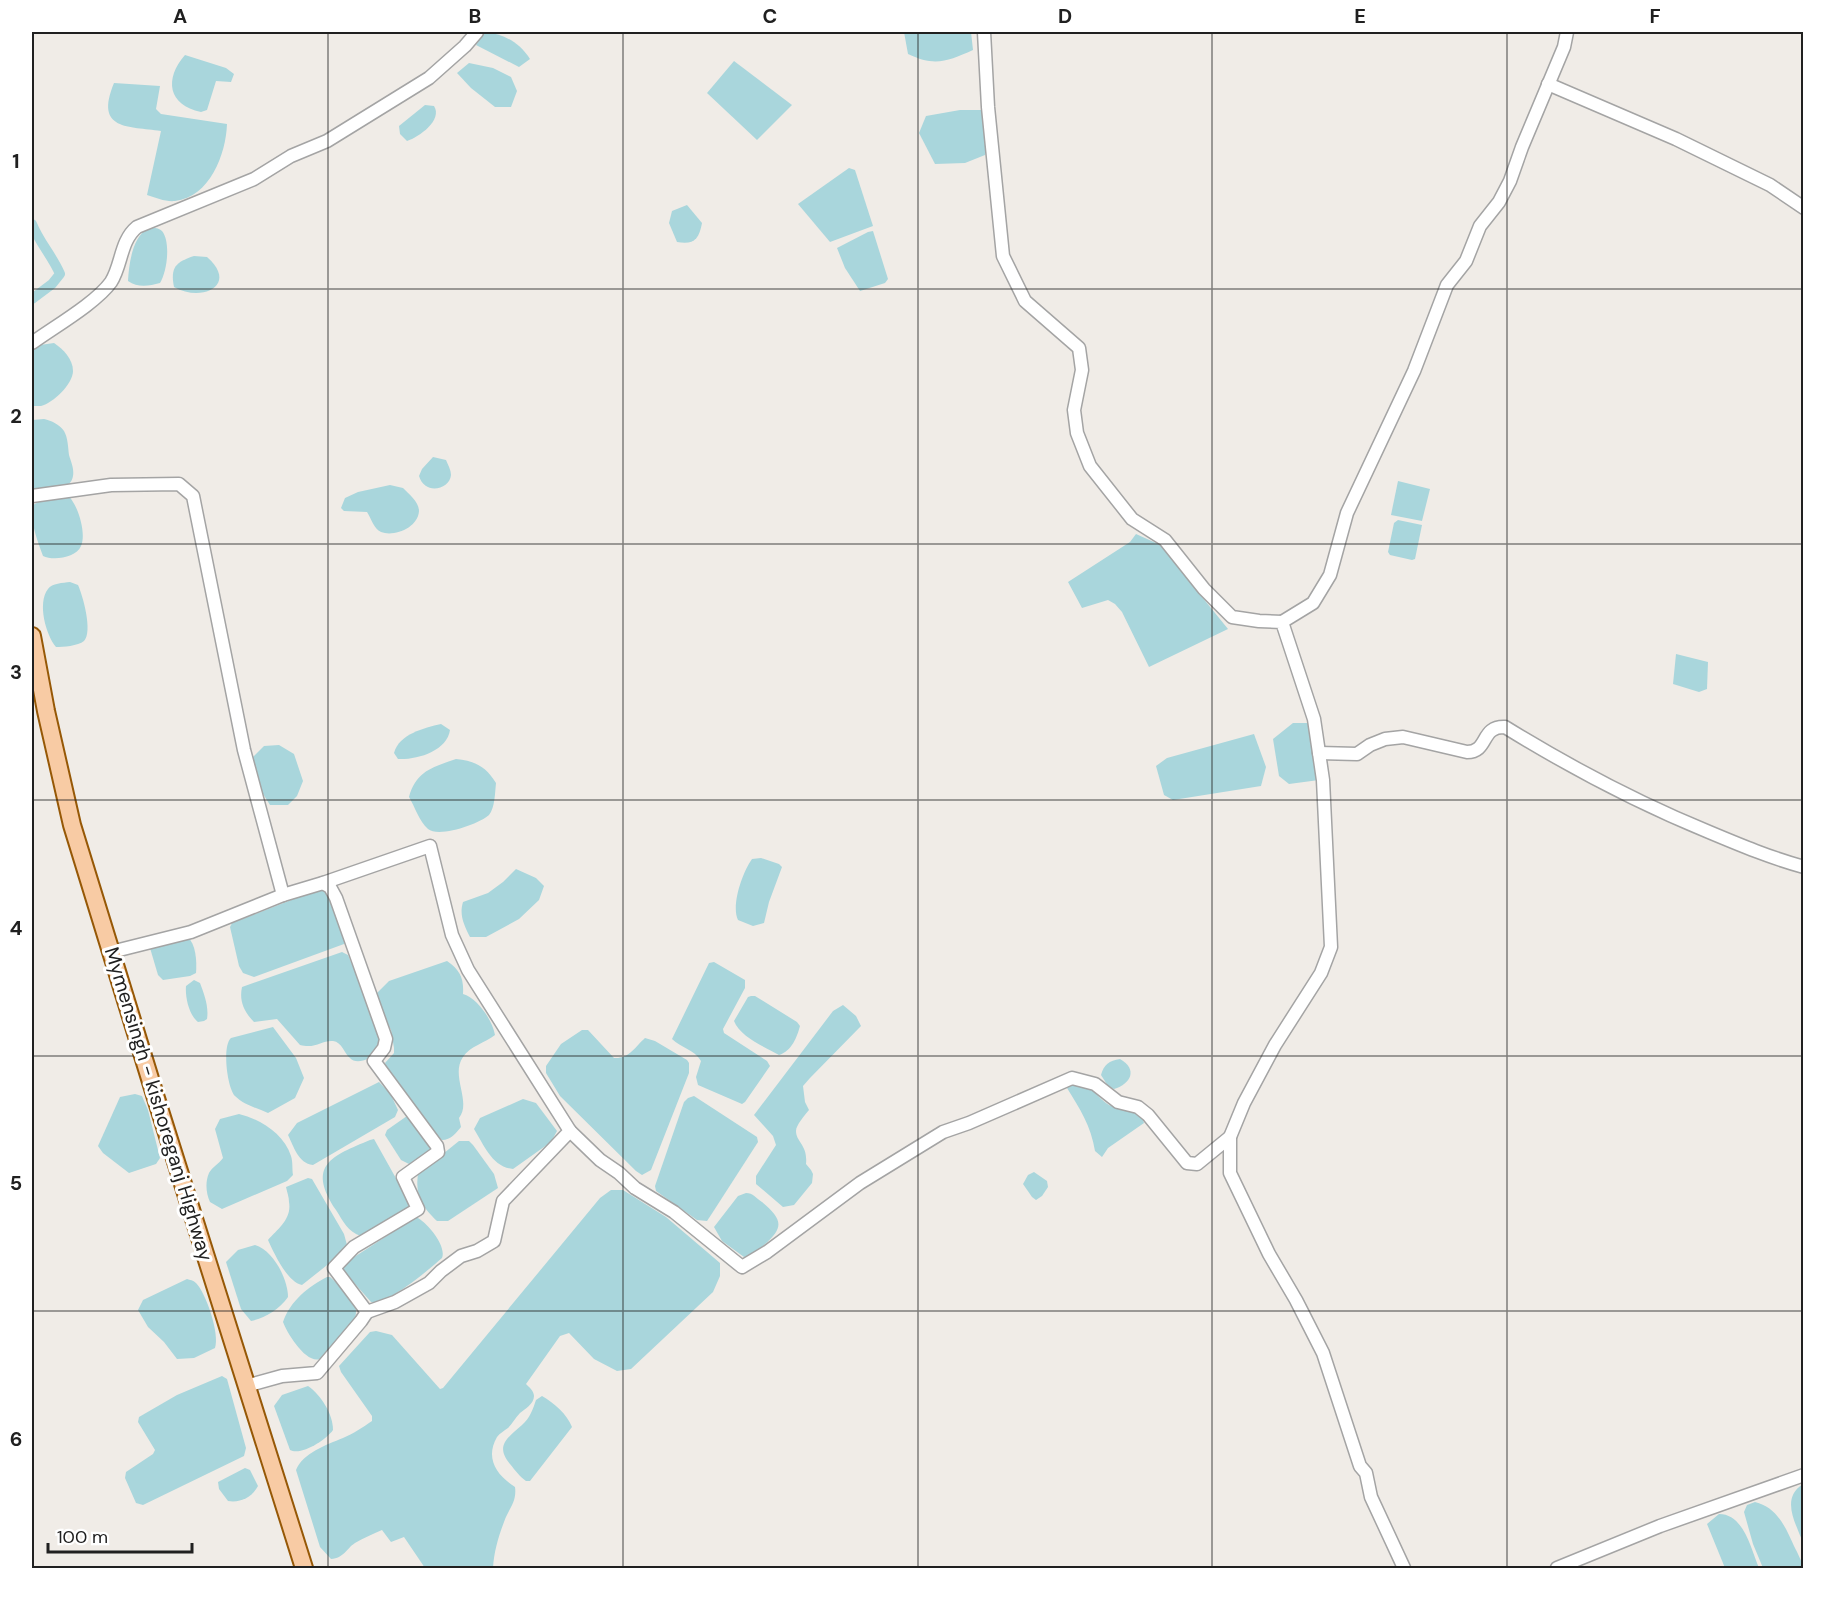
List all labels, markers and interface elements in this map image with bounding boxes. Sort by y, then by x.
text: A [173,3,187,29]
text: B [469,3,481,29]
text: C [763,3,777,29]
text: D [1058,3,1072,29]
text: E [1354,3,1366,29]
text: F [1649,3,1661,29]
text: 1 [12,148,20,174]
text: 2 [10,403,22,429]
text: 3 [10,659,22,685]
text: 4 [10,915,23,941]
street label: Mymensingh - kishoreganj Highway [99,944,219,1264]
text: 5 [10,1170,22,1196]
text: 6 [10,1426,22,1452]
scale bar [48,1516,192,1554]
text: 100 m [57,1525,108,1549]

